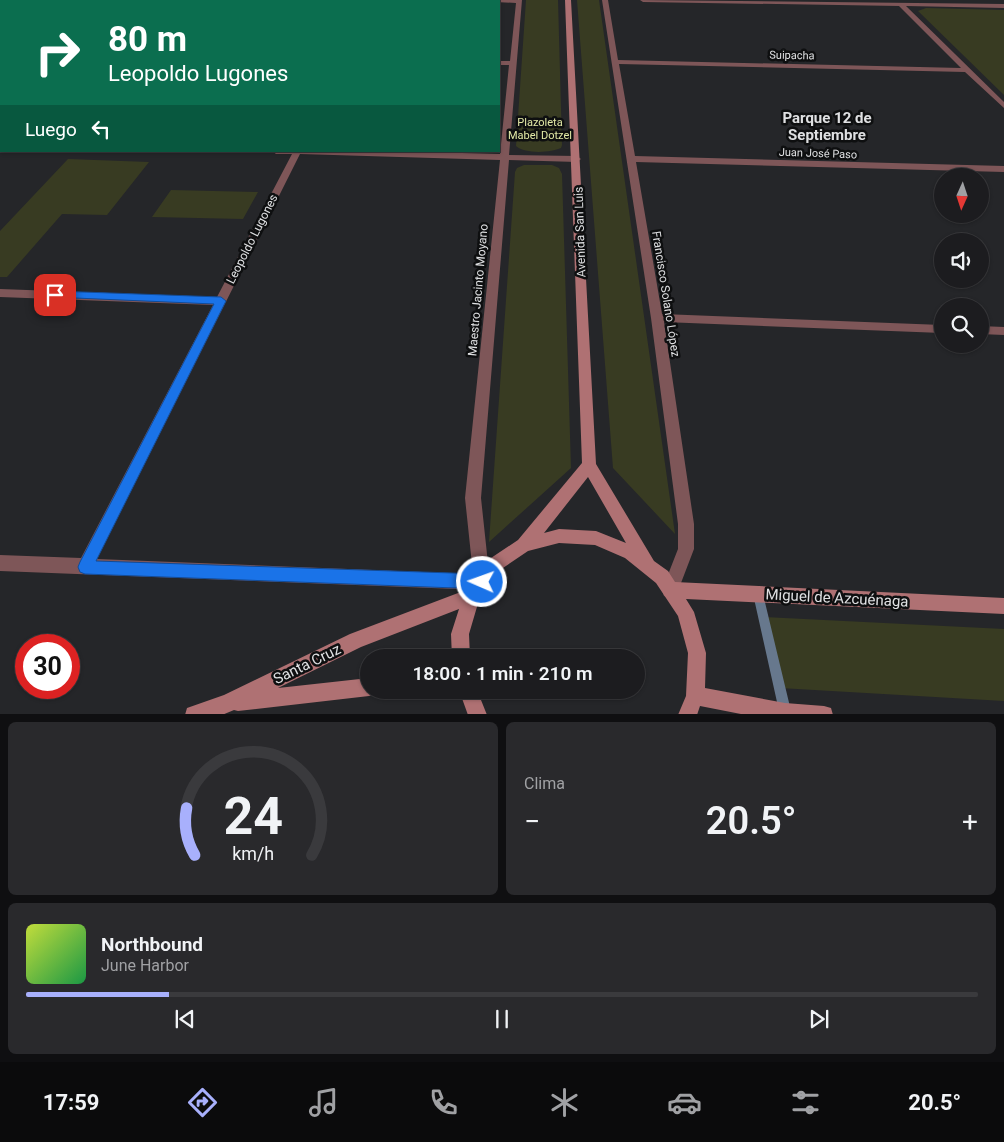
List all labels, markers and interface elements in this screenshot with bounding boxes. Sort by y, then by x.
text: 80 m [108,19,187,60]
icon: right [25,20,90,85]
street label: Suipacha [769,49,815,62]
text: Leopoldo Lugones [108,61,288,86]
district label: Parque 12 de Septiembre [782,109,872,144]
icon: left [87,115,115,143]
park label: Plazoleta Mabel Dotzel [508,116,572,142]
text: Luego [25,118,77,141]
street label: Juan José Paso [779,146,857,161]
north arrow [934,168,989,222]
map controls [934,168,989,353]
street label: Avenida San Luis [571,186,589,278]
street label: Leopoldo Lugones [223,192,281,286]
street label: Maestro Jacinto Moyano [465,223,491,357]
street label: Francisco Solano López [649,230,683,358]
button: sound [934,233,989,288]
pin [34,274,76,316]
icon: arrive [41,281,69,309]
button: search [934,298,989,353]
position arrow [455,555,507,607]
street label: Miguel de Azcuénaga [765,585,909,611]
speed limit sign: 30 [15,634,80,699]
street label: Santa Cruz [270,640,344,688]
text: 18:00 · 1 min · 210 m [412,662,593,685]
text: Clima [524,774,565,793]
text: 24 [223,786,283,847]
text: 20.5° [706,799,796,843]
text: − [524,805,540,838]
text: + [962,805,978,838]
text: km/h [232,843,274,864]
text: Northbound [101,933,203,956]
text: June Harbor [101,956,189,975]
icon: previous [171,1005,199,1033]
icon: pause [488,1005,516,1033]
icon: next [805,1005,833,1033]
icon: directions [185,1085,220,1120]
icon: music [306,1085,341,1120]
icon: phone [426,1085,461,1120]
icon: climate [547,1085,582,1120]
icon: car [667,1085,702,1120]
icon: filters [788,1085,823,1120]
text: 17:59 [43,1090,99,1115]
text: 20.5° [908,1090,961,1115]

